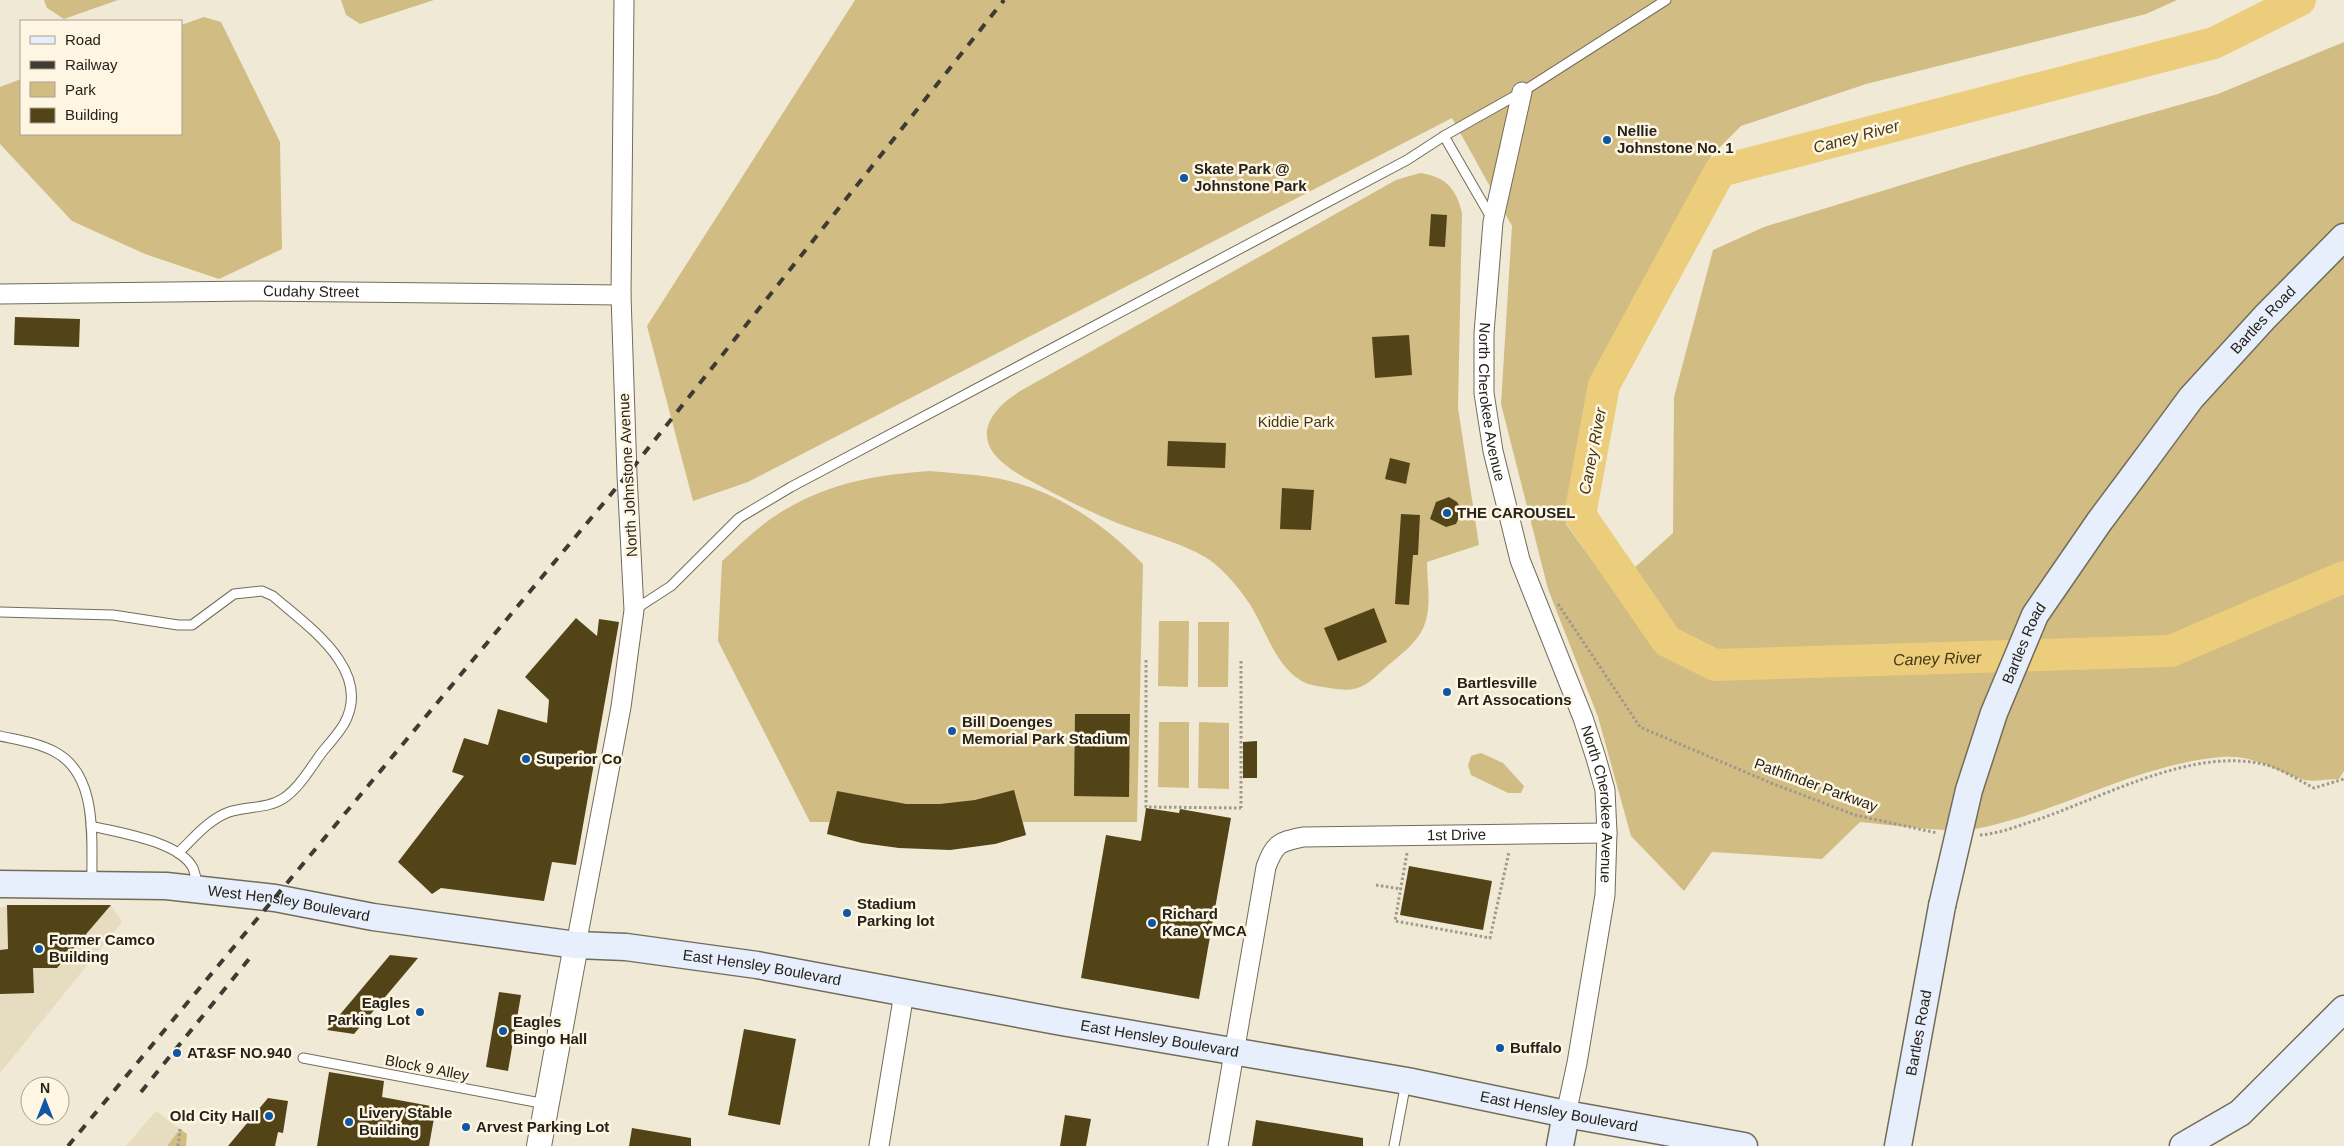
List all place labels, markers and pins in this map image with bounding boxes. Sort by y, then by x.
place label: Nellie Johnstone No. 1 [1617,122,1734,156]
marker: Nellie Johnstone No. 1 [1601,134,1613,146]
place label: Skate Park @ Johnstone Park [1194,160,1307,194]
marker: Skate Park @ Johnstone Park [1178,172,1190,184]
place label: THE CAROUSEL [1457,504,1575,521]
marker: THE CAROUSEL [1441,507,1453,519]
place label: Bartlesville Art Assocations [1457,674,1571,708]
marker: Bartlesville Art Assocations [1441,686,1453,698]
place label: Bill Doenges Memorial Park Stadium [962,713,1128,747]
marker: Bill Doenges Memorial Park Stadium [946,725,958,737]
place label: Superior Co [536,750,622,767]
marker: Superior Co [520,753,532,765]
place label: Stadium Parking lot [857,895,935,929]
place label: Richard Kane YMCA [1162,905,1247,939]
marker: Stadium Parking lot [841,907,853,919]
marker: Richard Kane YMCA [1146,917,1158,929]
place label: Former Camco Building [49,931,155,965]
marker: Former Camco Building [33,943,45,955]
place label: Eagles Parking Lot [327,994,410,1028]
marker: Eagles Parking Lot [414,1006,426,1018]
place label: Eagles Bingo Hall [513,1013,587,1047]
marker: Eagles Bingo Hall [497,1025,509,1037]
place label: Buffalo [1510,1039,1562,1056]
marker: Buffalo [1494,1042,1506,1054]
place label: AT&SF NO.940 [187,1044,292,1061]
marker: AT&SF NO.940 [171,1047,183,1059]
place label: Livery Stable Building [359,1104,452,1138]
place label: Old City Hall [170,1107,259,1124]
marker: Old City Hall [263,1110,275,1122]
marker: Livery Stable Building [343,1116,355,1128]
place label: Arvest Parking Lot [476,1118,609,1135]
marker: Arvest Parking Lot [460,1121,472,1133]

